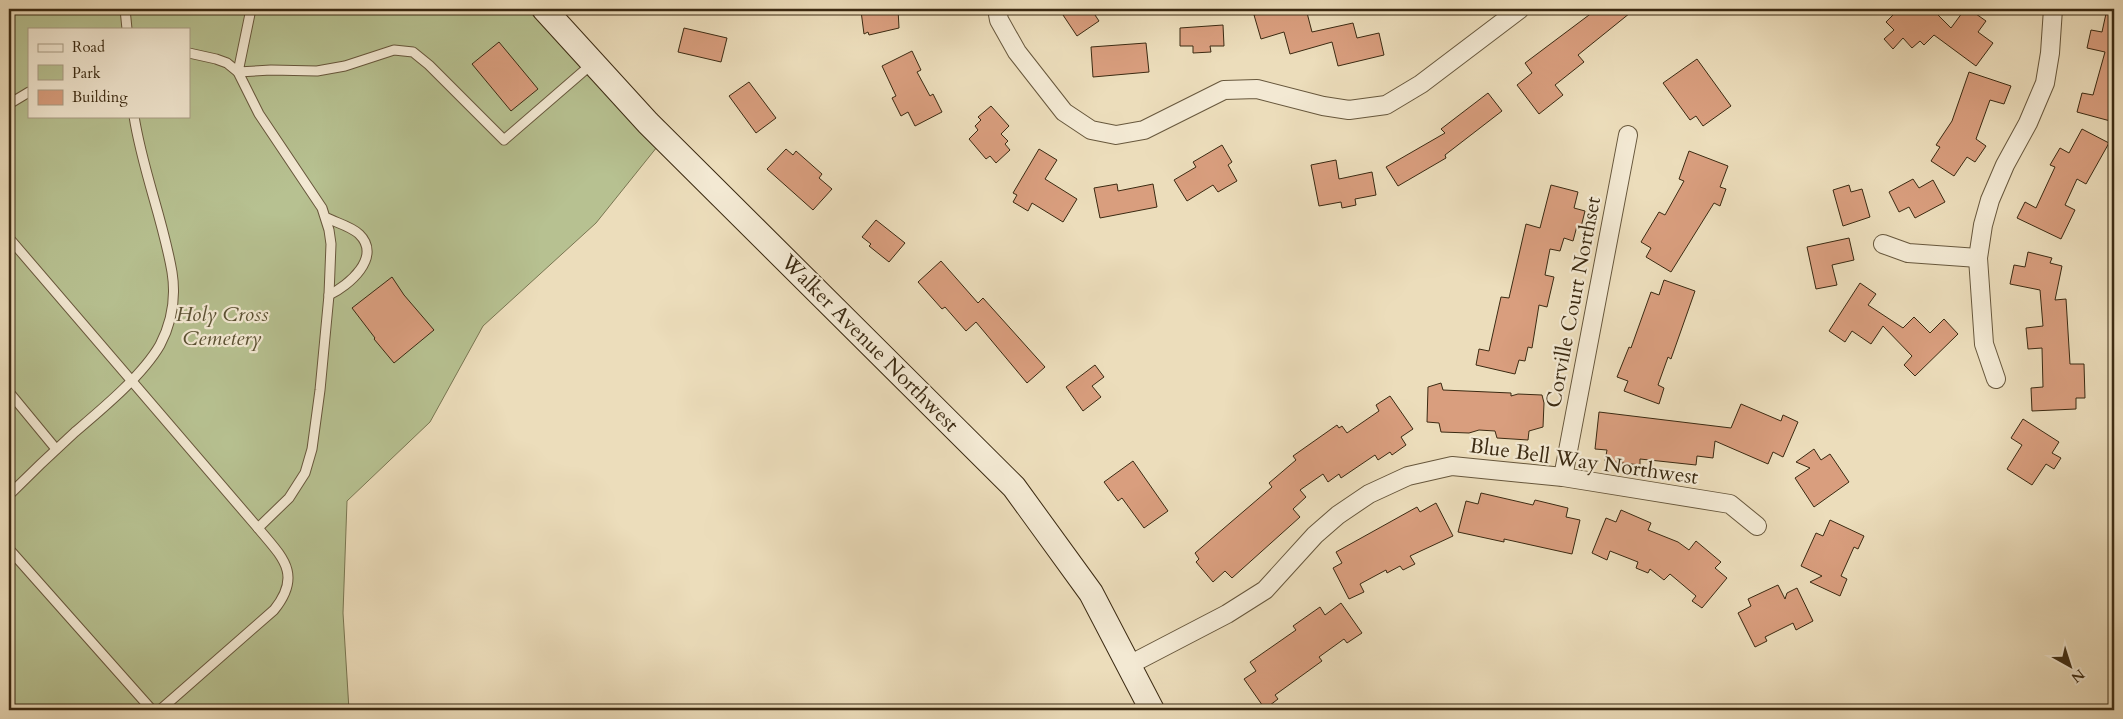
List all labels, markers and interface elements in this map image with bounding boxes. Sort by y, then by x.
legend [28,28,190,118]
text: Road [72,37,105,57]
text: Park [72,63,101,83]
text: Building [72,87,128,107]
street label: Corville Court Northset [1539,194,1608,410]
street label: Walker Avenue Northwest [774,247,965,439]
park label: Holy Cross Cemetery [176,300,268,353]
street label: Blue Bell Way Northwest [1468,431,1700,492]
north arrow [2046,642,2096,692]
text: N [2067,665,2089,687]

